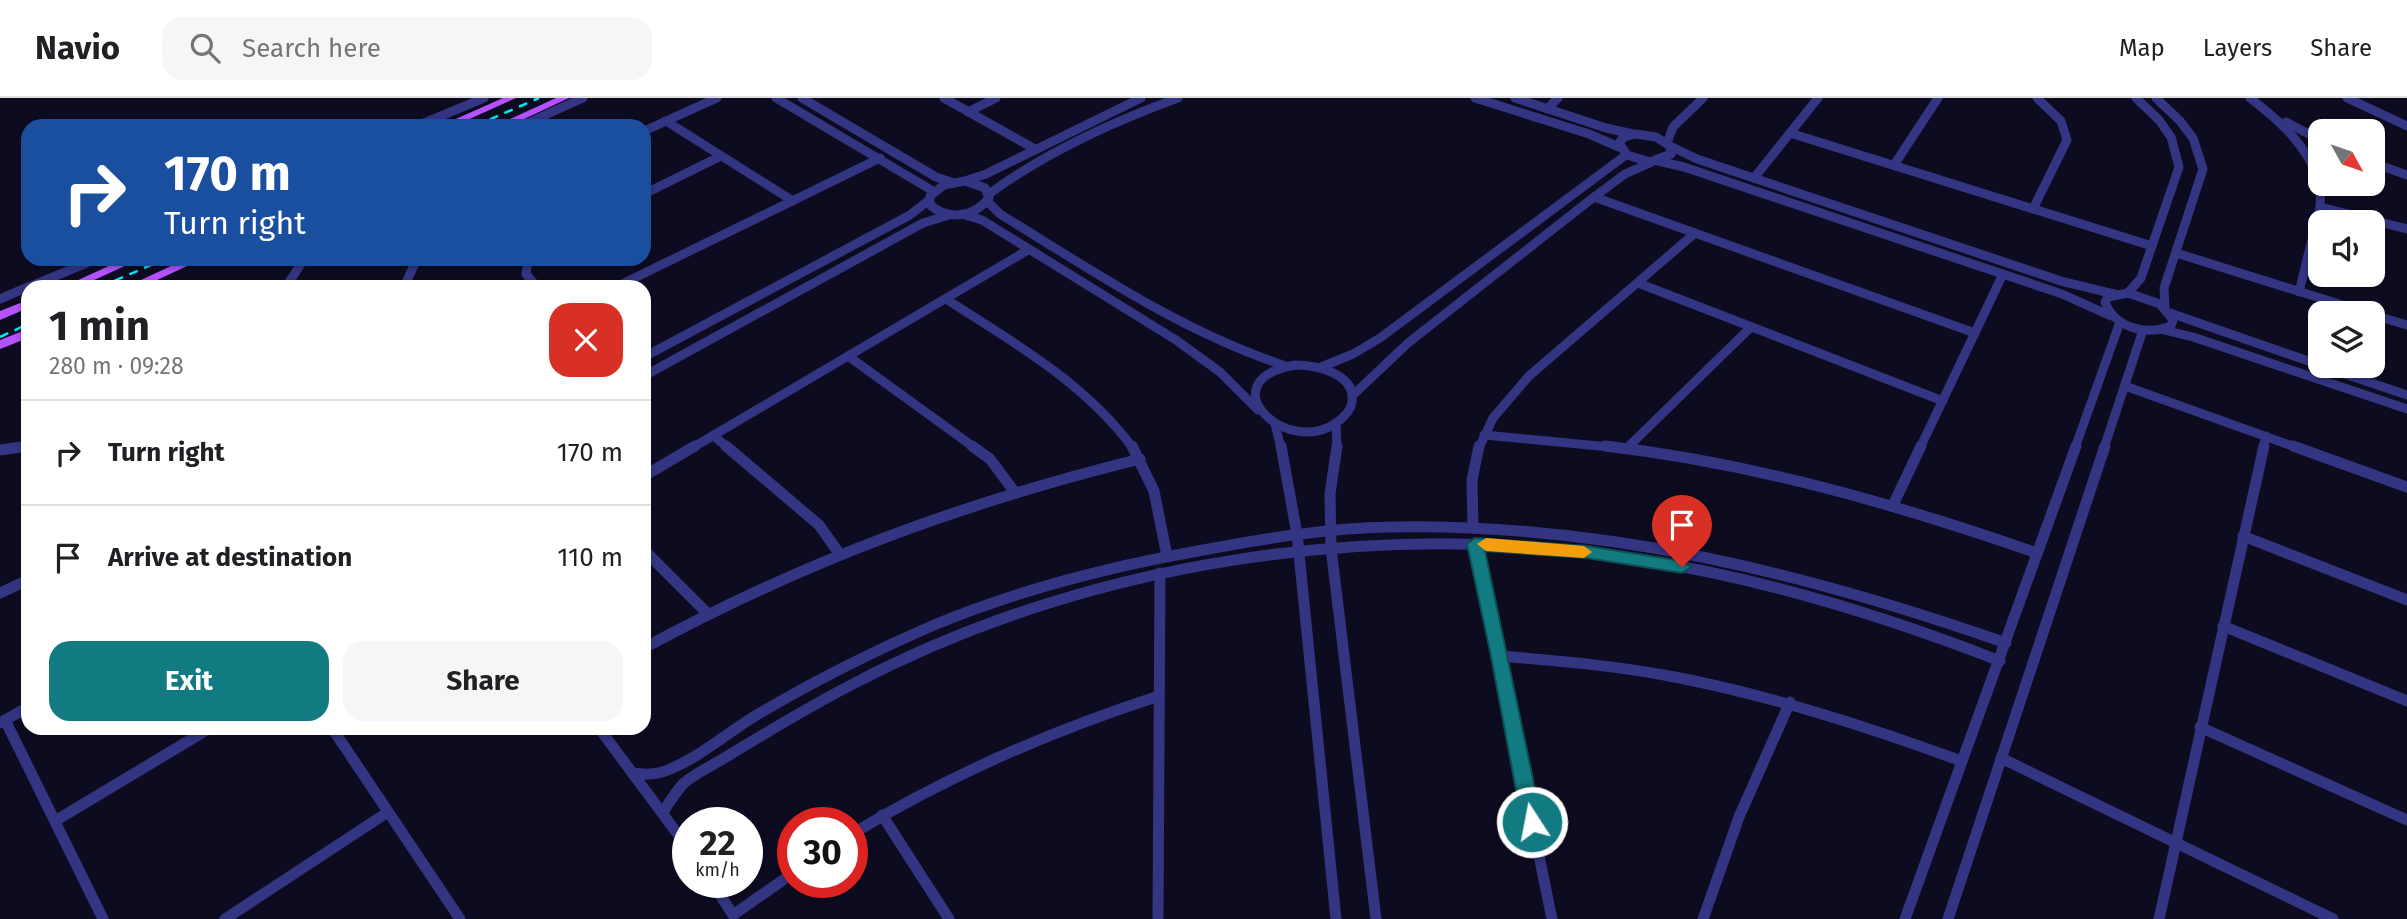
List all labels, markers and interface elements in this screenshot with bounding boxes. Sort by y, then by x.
search box [162,17,652,80]
text: Navio [35,28,120,68]
icon: search [186,29,224,67]
text: Search here [242,33,381,64]
text: Map [2119,34,2165,62]
text: Layers [2203,34,2272,62]
text: Share [2310,34,2372,62]
north arrow [2308,119,2385,196]
map controls [2308,119,2385,378]
text: 170 m [164,144,291,203]
icon: right [49,147,140,238]
text: Turn right [164,204,306,242]
button: sound [2308,210,2385,287]
text: 1 min [49,301,150,351]
button: layers [2308,301,2385,378]
button: close [549,303,623,377]
text: 280 m · 09:28 [49,352,184,380]
icon: right [49,434,87,472]
text: Turn right [108,437,225,468]
text: 170 m [557,437,623,468]
pin [1652,495,1712,567]
icon: arrive [1663,506,1701,544]
icon: arrive [49,539,87,577]
text: Arrive at destination [108,542,352,573]
text: 110 m [557,542,623,573]
button: Exit [49,641,329,721]
button: Share [343,641,623,721]
position arrow [1495,785,1569,859]
speed limit sign: 30 [777,807,868,898]
text: 22 [699,822,736,864]
text: km/h [695,859,740,881]

